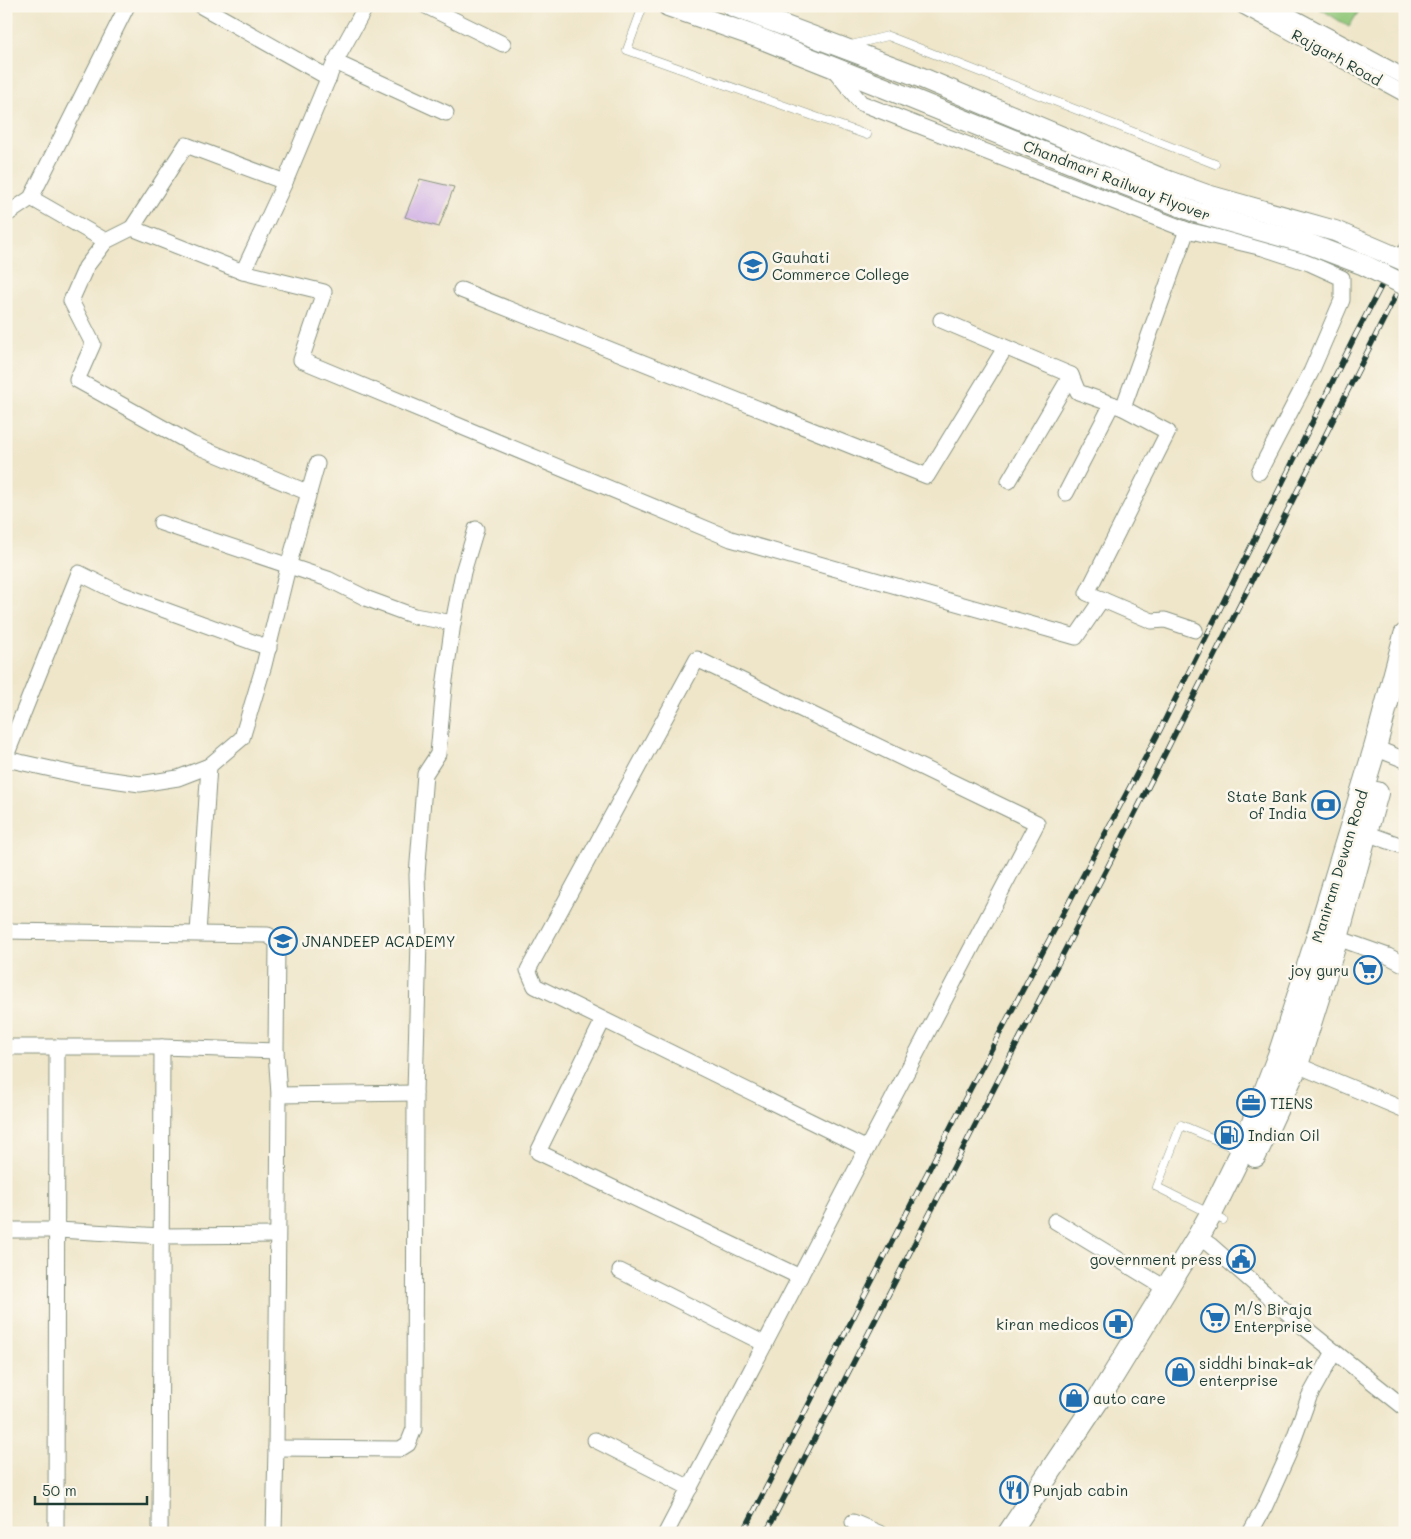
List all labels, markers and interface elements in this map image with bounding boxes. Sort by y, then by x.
street label: Rajgarh Road [1288,24,1386,90]
street label: Chandmari Railway Flyover [1020,135,1214,225]
place label: Gauhati Commerce College [772,247,910,284]
school or university icon: Gauhati Commerce College [738,251,768,281]
place label: State Bank of India [1227,786,1307,823]
street label: Maniram Dewan Road [1306,787,1372,945]
bank icon: State Bank of India [1311,790,1341,820]
school or university icon: JNANDEEP ACADEMY [268,926,298,956]
place label: JNANDEEP ACADEMY [302,931,455,951]
supermarket icon: joy guru [1353,955,1383,985]
place label: joy guru [1288,960,1349,980]
office icon: TIENS [1236,1088,1266,1118]
place label: TIENS [1270,1093,1313,1113]
fuel station icon: Indian Oil [1214,1120,1244,1150]
place label: Indian Oil [1248,1125,1320,1145]
public building icon: government press [1226,1244,1256,1274]
place label: government press [1090,1249,1222,1269]
place label: M/S Biraja Enterprise [1234,1299,1312,1336]
supermarket icon: M/S Biraja Enterprise [1200,1303,1230,1333]
pharmacy icon: kiran medicos [1103,1309,1133,1339]
place label: kiran medicos [996,1314,1099,1334]
place label: siddhi binak=ak enterprise [1199,1353,1313,1390]
shop icon: siddhi binak=ak enterprise [1165,1357,1195,1387]
shop icon: auto care [1059,1383,1089,1413]
place label: auto care [1093,1388,1166,1408]
scale bar [35,1474,148,1506]
restaurant icon: Punjab cabin [999,1475,1029,1505]
text: 50 m [42,1480,77,1500]
place label: Punjab cabin [1033,1480,1128,1500]

